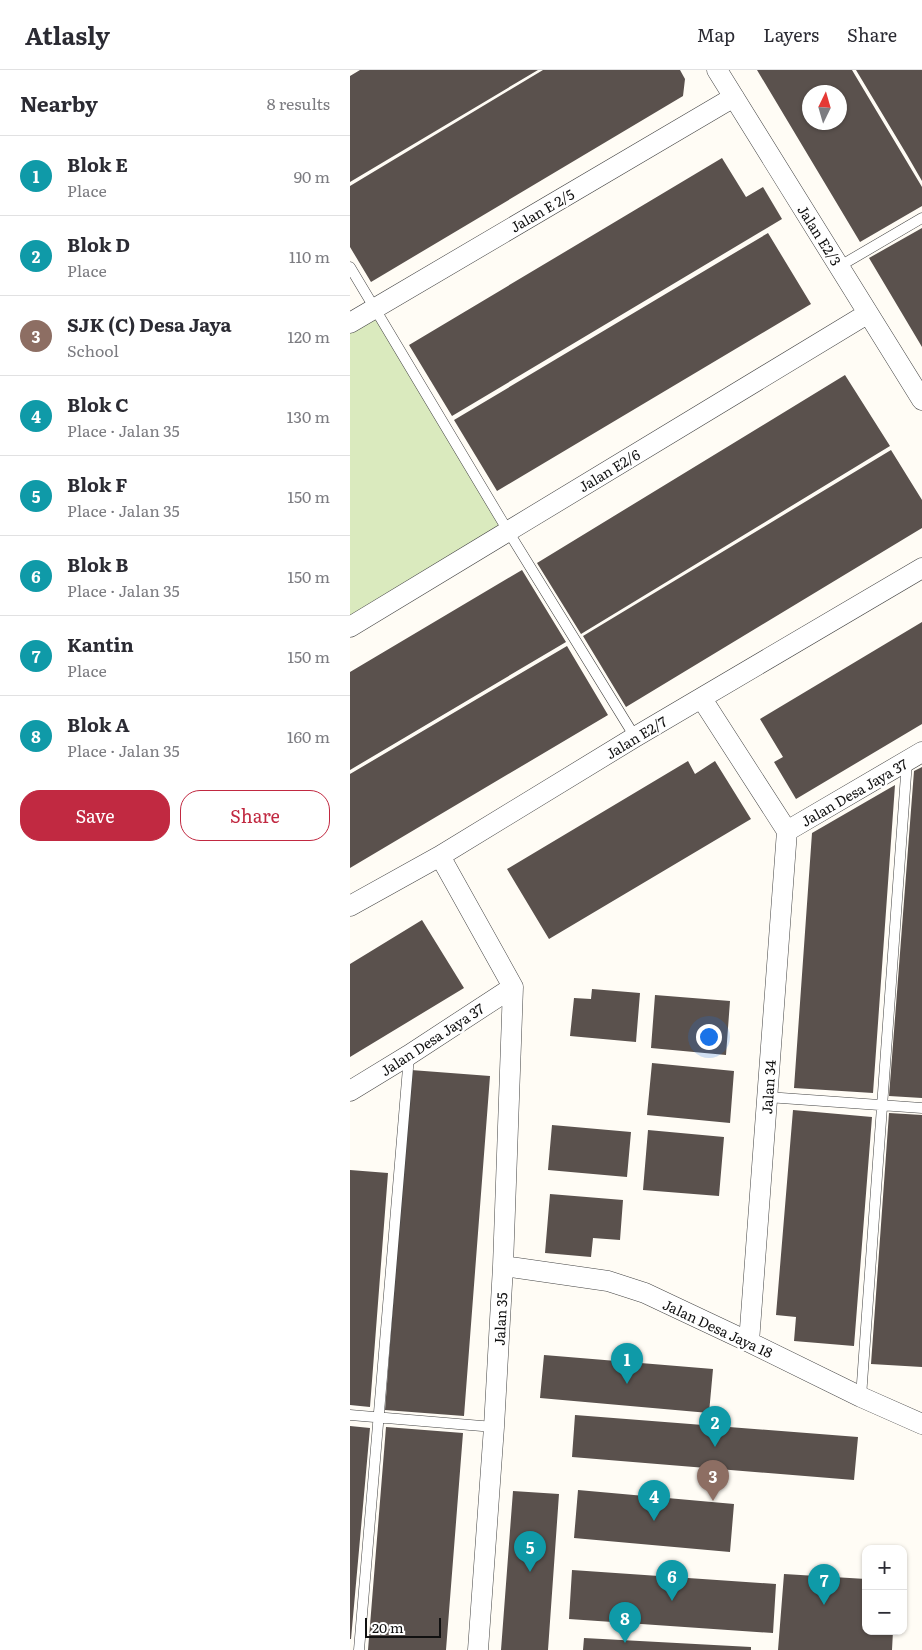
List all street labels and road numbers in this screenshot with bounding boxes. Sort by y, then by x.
street label: Jalan E 2/5 [506,184,578,236]
street label: Jalan E2/3 [793,201,847,269]
street label: Jalan E2/6 [574,444,644,496]
street label: Jalan E2/7 [602,711,670,763]
street label: Jalan Desa Jaya 37 [797,753,911,831]
street label: Jalan Desa Jaya 37 [376,998,488,1080]
street label: Jalan 34 [756,1059,780,1115]
street label: Jalan 35 [489,1292,511,1346]
street label: Jalan Desa Jaya 18 [660,1294,776,1362]

